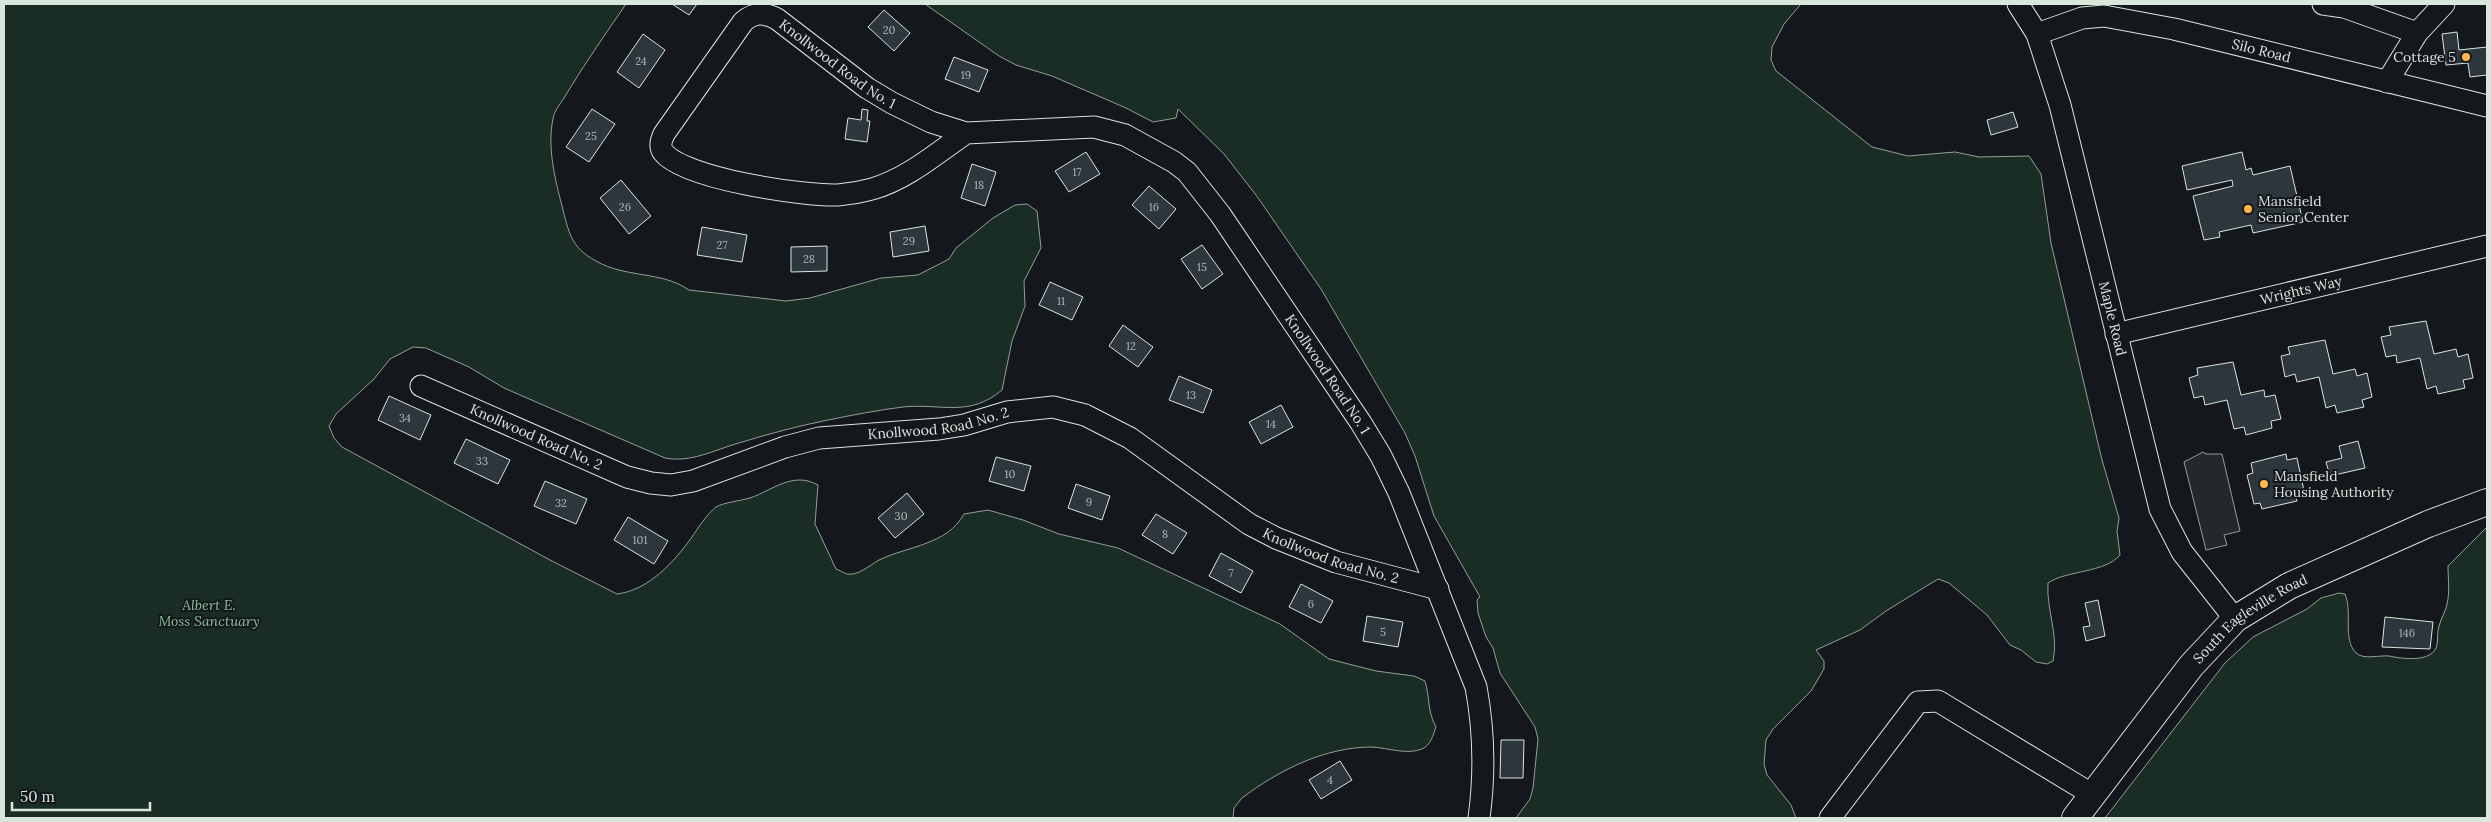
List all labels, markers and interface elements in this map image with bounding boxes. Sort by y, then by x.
street label: Knollwood Road No. 1 [776,15,899,112]
house number: 20 [883,23,896,37]
street label: Silo Road [2230,35,2293,66]
place label: Cottage 5 [2393,48,2456,66]
marker: Cottage 5 [2460,51,2472,63]
house number: 24 [635,54,647,68]
house number: 19 [961,68,971,82]
house number: 25 [585,129,597,143]
house number: 17 [1072,165,1082,179]
house number: 18 [974,178,984,192]
place label: Mansfield Senior Center [2258,192,2349,226]
house number: 26 [619,200,631,214]
house number: 16 [1149,200,1159,214]
marker: Mansfield Senior Center [2242,203,2254,215]
house number: 29 [903,234,915,248]
house number: 27 [717,238,727,252]
house number: 28 [803,252,815,266]
house number: 15 [1197,260,1207,274]
street label: Wrights Way [2258,272,2344,309]
street label: Maple Road [2095,279,2131,357]
house number: 11 [1057,294,1065,308]
street label: Knollwood Road No. 1 [1281,311,1374,437]
house number: 12 [1126,339,1136,353]
house number: 13 [1186,388,1196,402]
street label: Knollwood Road No. 2 [467,400,605,474]
street label: Knollwood Road No. 2 [867,403,1011,443]
house number: 34 [399,411,411,425]
house number: 14 [1266,417,1276,431]
house number: 33 [476,454,488,468]
house number: 10 [1005,467,1016,481]
place label: Mansfield Housing Authority [2274,467,2394,501]
marker: Mansfield Housing Authority [2258,478,2270,490]
house number: 9 [1086,495,1092,509]
house number: 32 [555,496,567,510]
house number: 30 [895,509,908,523]
street label: Knollwood Road No. 2 [1260,524,1401,587]
house number: 8 [1162,527,1168,541]
house number: 101 [633,533,647,547]
house number: 7 [1228,566,1234,580]
street label: South Eagleville Road [2189,570,2310,667]
park label: Albert E. Moss Sanctuary [158,596,260,630]
house number: 6 [1308,597,1314,611]
house number: 5 [1380,625,1386,639]
house number: 146 [2399,626,2415,640]
house number: 4 [1327,773,1333,787]
scale bar [12,780,150,812]
text: 50 m [20,787,55,806]

